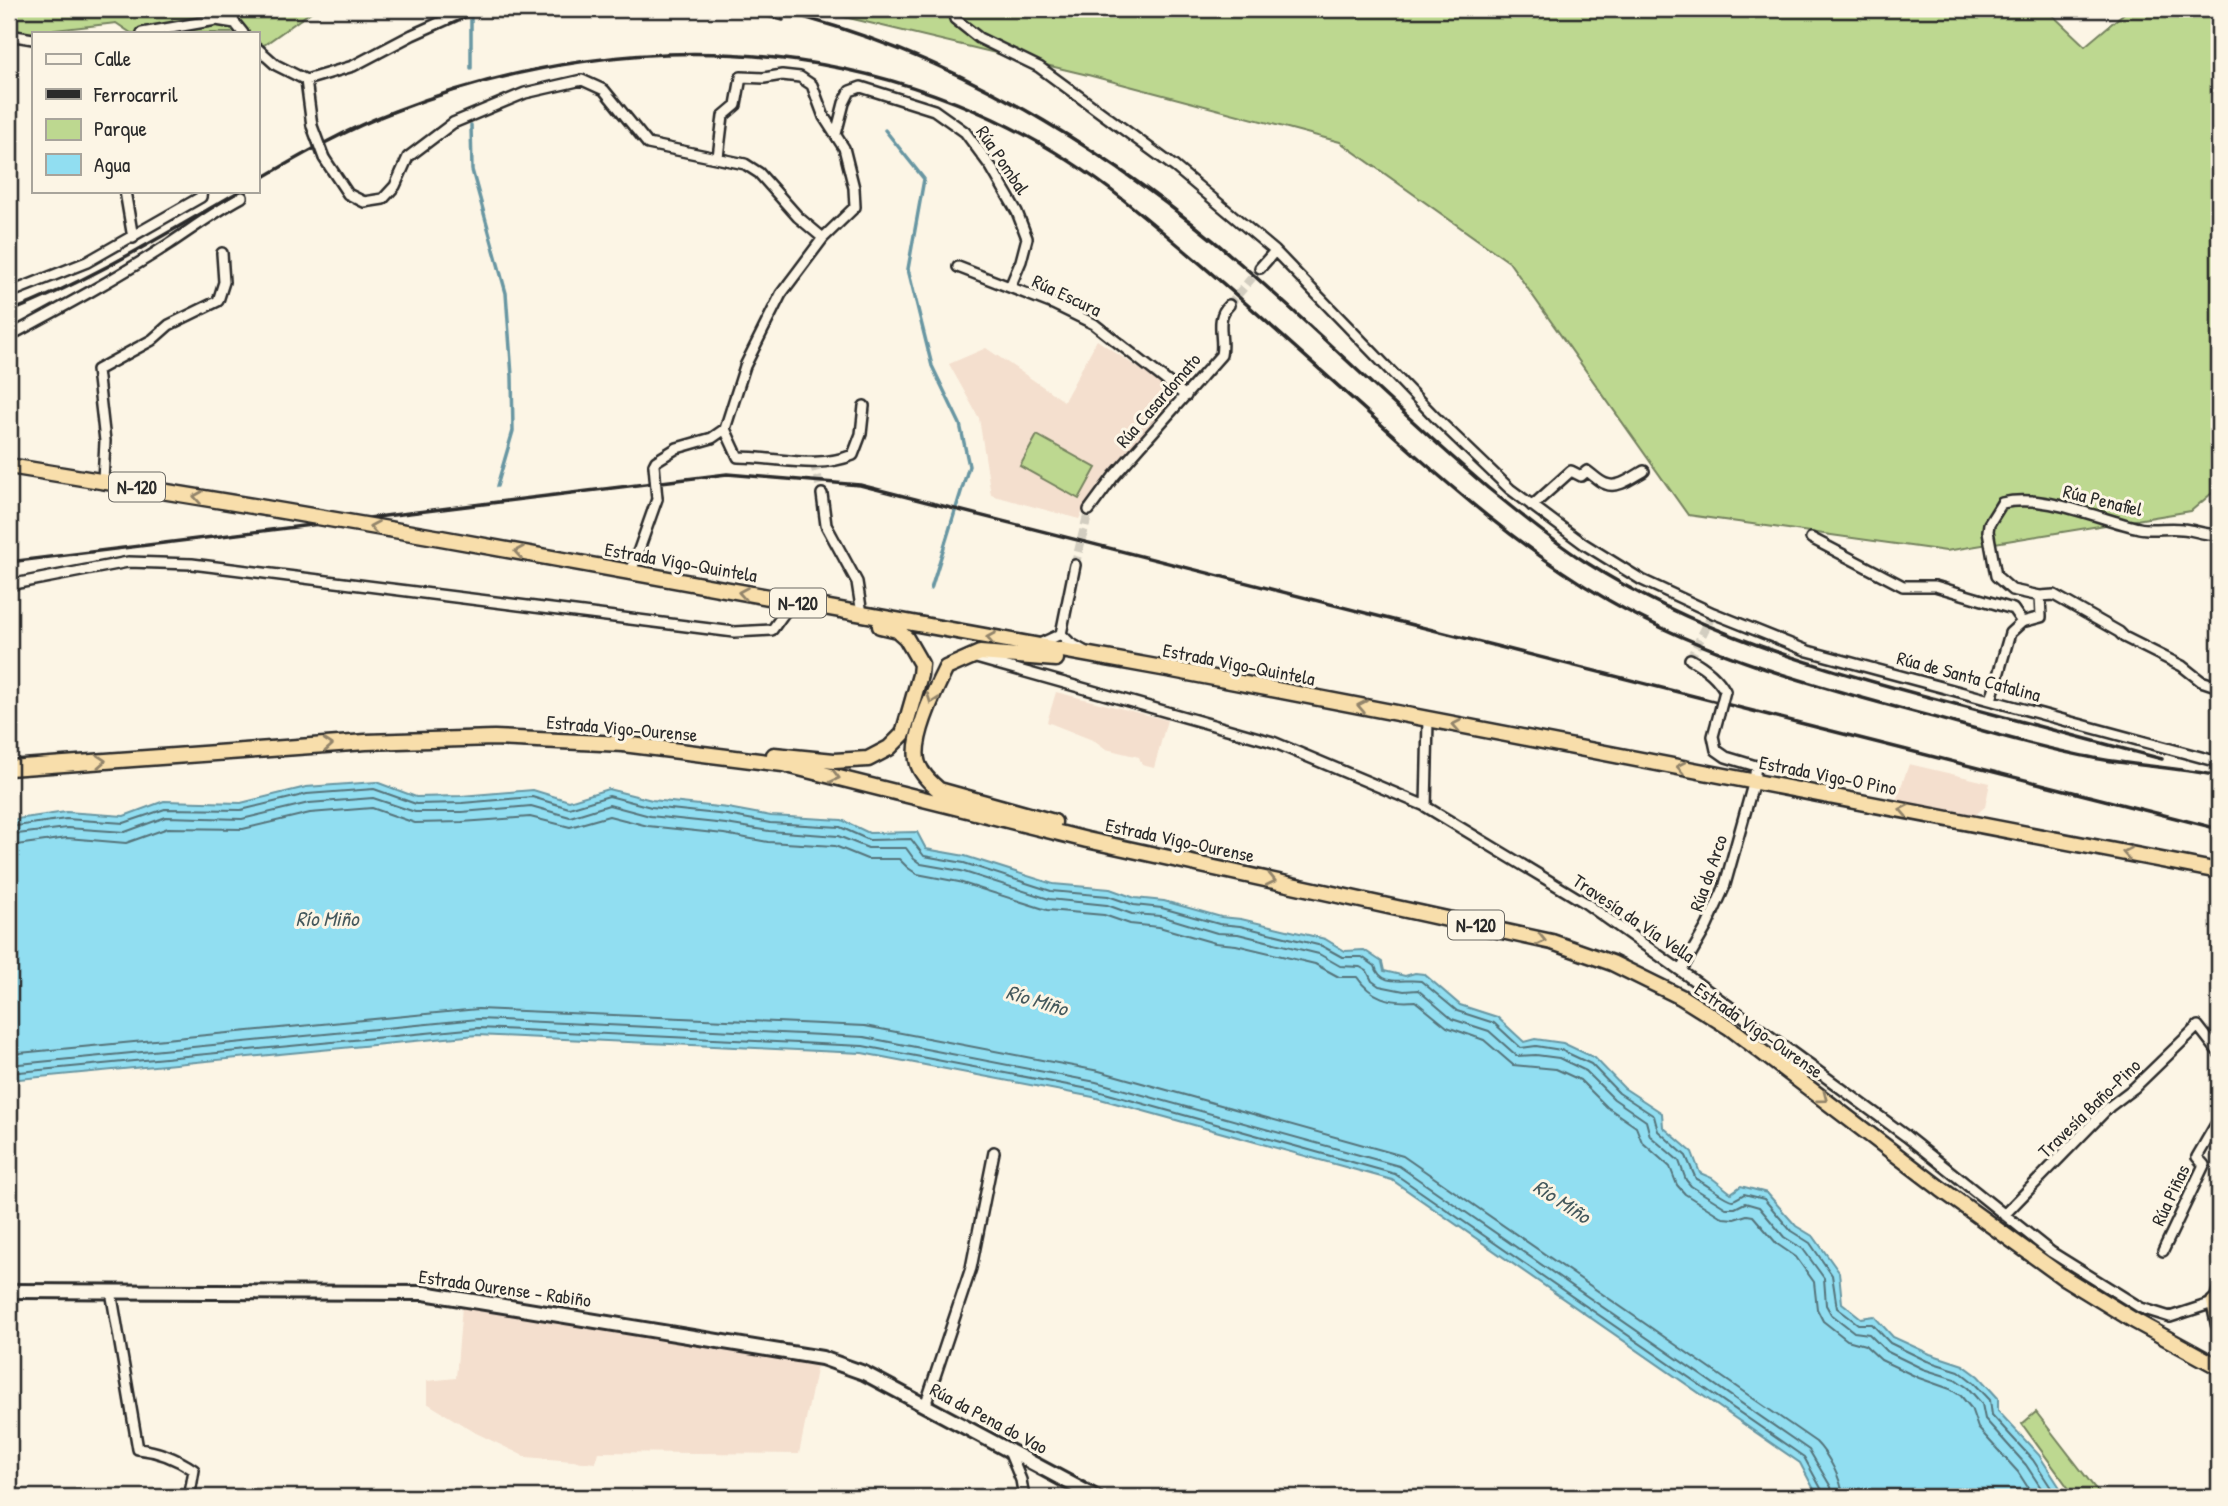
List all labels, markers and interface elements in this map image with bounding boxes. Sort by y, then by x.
legend [32,32,259,192]
text: Calle [94,44,131,73]
text: Ferrocarril [93,80,178,109]
text: Parque [94,114,147,143]
street label: Rúa Pombal [970,120,1036,200]
text: Agua [94,150,130,179]
street label: Rúa Escura [1028,268,1106,323]
street label: Rúa Casardomato [1110,347,1207,453]
road number: N-120 [109,472,165,502]
street label: Rúa Penafiel [2061,478,2146,523]
one-way arrow [192,490,204,505]
one-way arrow [368,520,380,535]
street label: Estrada Vigo-Quintela [603,536,760,588]
one-way arrow [513,545,525,560]
one-way arrow [737,586,749,601]
road number: N-120 [770,588,826,618]
one-way arrow [985,631,997,646]
street label: Estrada Vigo-Quintela [1161,637,1318,692]
street label: Rúa de Santa Catalina [1894,644,2044,708]
one-way arrow [927,692,941,704]
one-way arrow [1356,700,1368,715]
street label: Estrada Vigo-Ourense [545,708,699,748]
one-way arrow [1451,718,1463,733]
one-way arrow [323,737,334,752]
street label: Estrada Vigo-O Pino [1757,749,1899,801]
one-way arrow [96,754,107,769]
one-way arrow [1675,760,1687,775]
one-way arrow [829,769,841,783]
one-way arrow [1898,803,1910,818]
street label: Estrada Vigo-Ourense [1103,812,1257,869]
street label: Rúa do Arco [1683,831,1733,915]
one-way arrow [2121,847,2133,862]
street label: Travesía da Vía Vella [1568,867,1701,969]
one-way arrow [1265,872,1277,886]
water label: Río Miño [296,904,360,933]
road number: N-120 [1448,910,1504,940]
one-way arrow [1535,932,1547,946]
street label: Estrada Vigo-Ourense [1690,976,1829,1084]
water label: Río Miño [1003,977,1073,1023]
street label: Travesía Baño-Pino [2032,1052,2146,1163]
one-way arrow [1815,1089,1827,1102]
street label: Rúa Piñas [2145,1160,2195,1230]
water label: Río Miño [1528,1172,1597,1231]
street label: Estrada Ourense - Rabiño [417,1263,593,1313]
street label: Rúa da Pena do Vao [926,1376,1053,1460]

